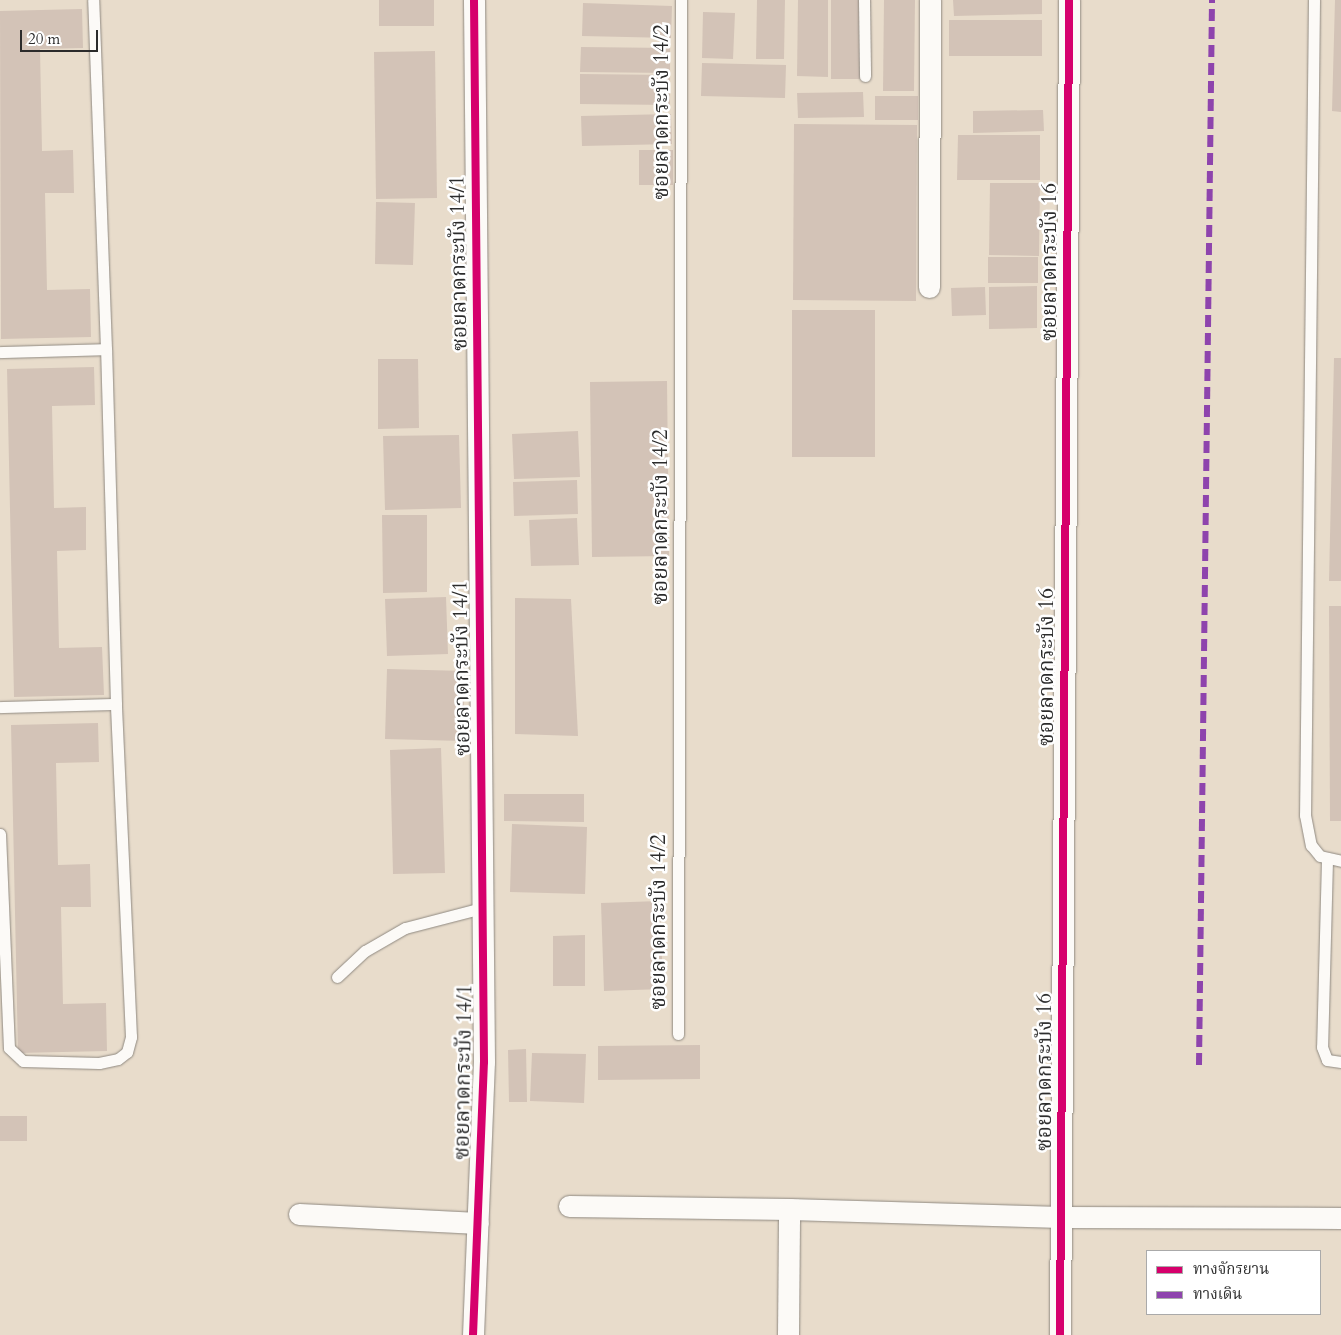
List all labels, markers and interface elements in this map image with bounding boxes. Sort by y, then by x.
scale bar [22,20,100,52]
street label: ซอยลาดกระบัง 14/2 [649,24,675,200]
text: 20 m [28,29,60,49]
street label: ซอยลาดกระบัง 14/1 [445,175,473,351]
street label: ซอยลาดกระบัง 16 [1037,183,1063,341]
street label: ซอยลาดกระบัง 14/2 [648,429,674,605]
street label: ซอยลาดกระบัง 14/1 [448,580,476,756]
street label: ซอยลาดกระบัง 16 [1034,588,1060,746]
street label: ซอยลาดกระบัง 14/2 [646,834,672,1010]
street label: ซอยลาดกระบัง 14/1 [450,984,478,1160]
street label: ซอยลาดกระบัง 16 [1032,993,1058,1151]
legend [1146,1250,1321,1315]
text: ทางจักรยาน [1193,1259,1269,1279]
text: ทางเดิน [1193,1284,1242,1304]

